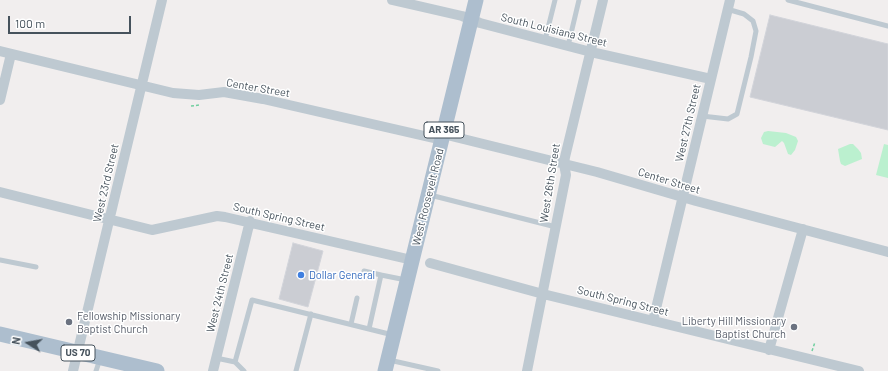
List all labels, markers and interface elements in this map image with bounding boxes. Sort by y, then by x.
scale bar [10,8,133,34]
street label: South Louisiana Street [500,10,608,50]
text: 100 m [15,16,45,30]
street label: Center Street [225,76,291,100]
street label: West 27th Street [673,83,703,163]
road number: AR 365 [424,122,464,138]
street label: West 26th Street [537,142,563,224]
street label: West 23rd Street [91,143,121,223]
street label: West Roosevelt Road [409,147,447,247]
street label: Center Street [636,165,702,197]
street label: South Spring Street [232,200,326,234]
street label: West 24th Street [204,252,236,334]
place label: Dollar General [309,268,375,282]
marker: Dollar General [296,270,306,280]
street label: South Spring Street [576,283,670,319]
place label: Fellowship Missionary Baptist Church [77,309,180,335]
place label: Liberty Hill Missionary Baptist Church [682,314,786,340]
marker: Fellowship Missionary Baptist Church [64,317,74,327]
marker: Liberty Hill Missionary Baptist Church [789,322,799,332]
north arrow [8,323,48,363]
text: N [9,336,23,345]
road number: US 70 [61,345,95,361]

